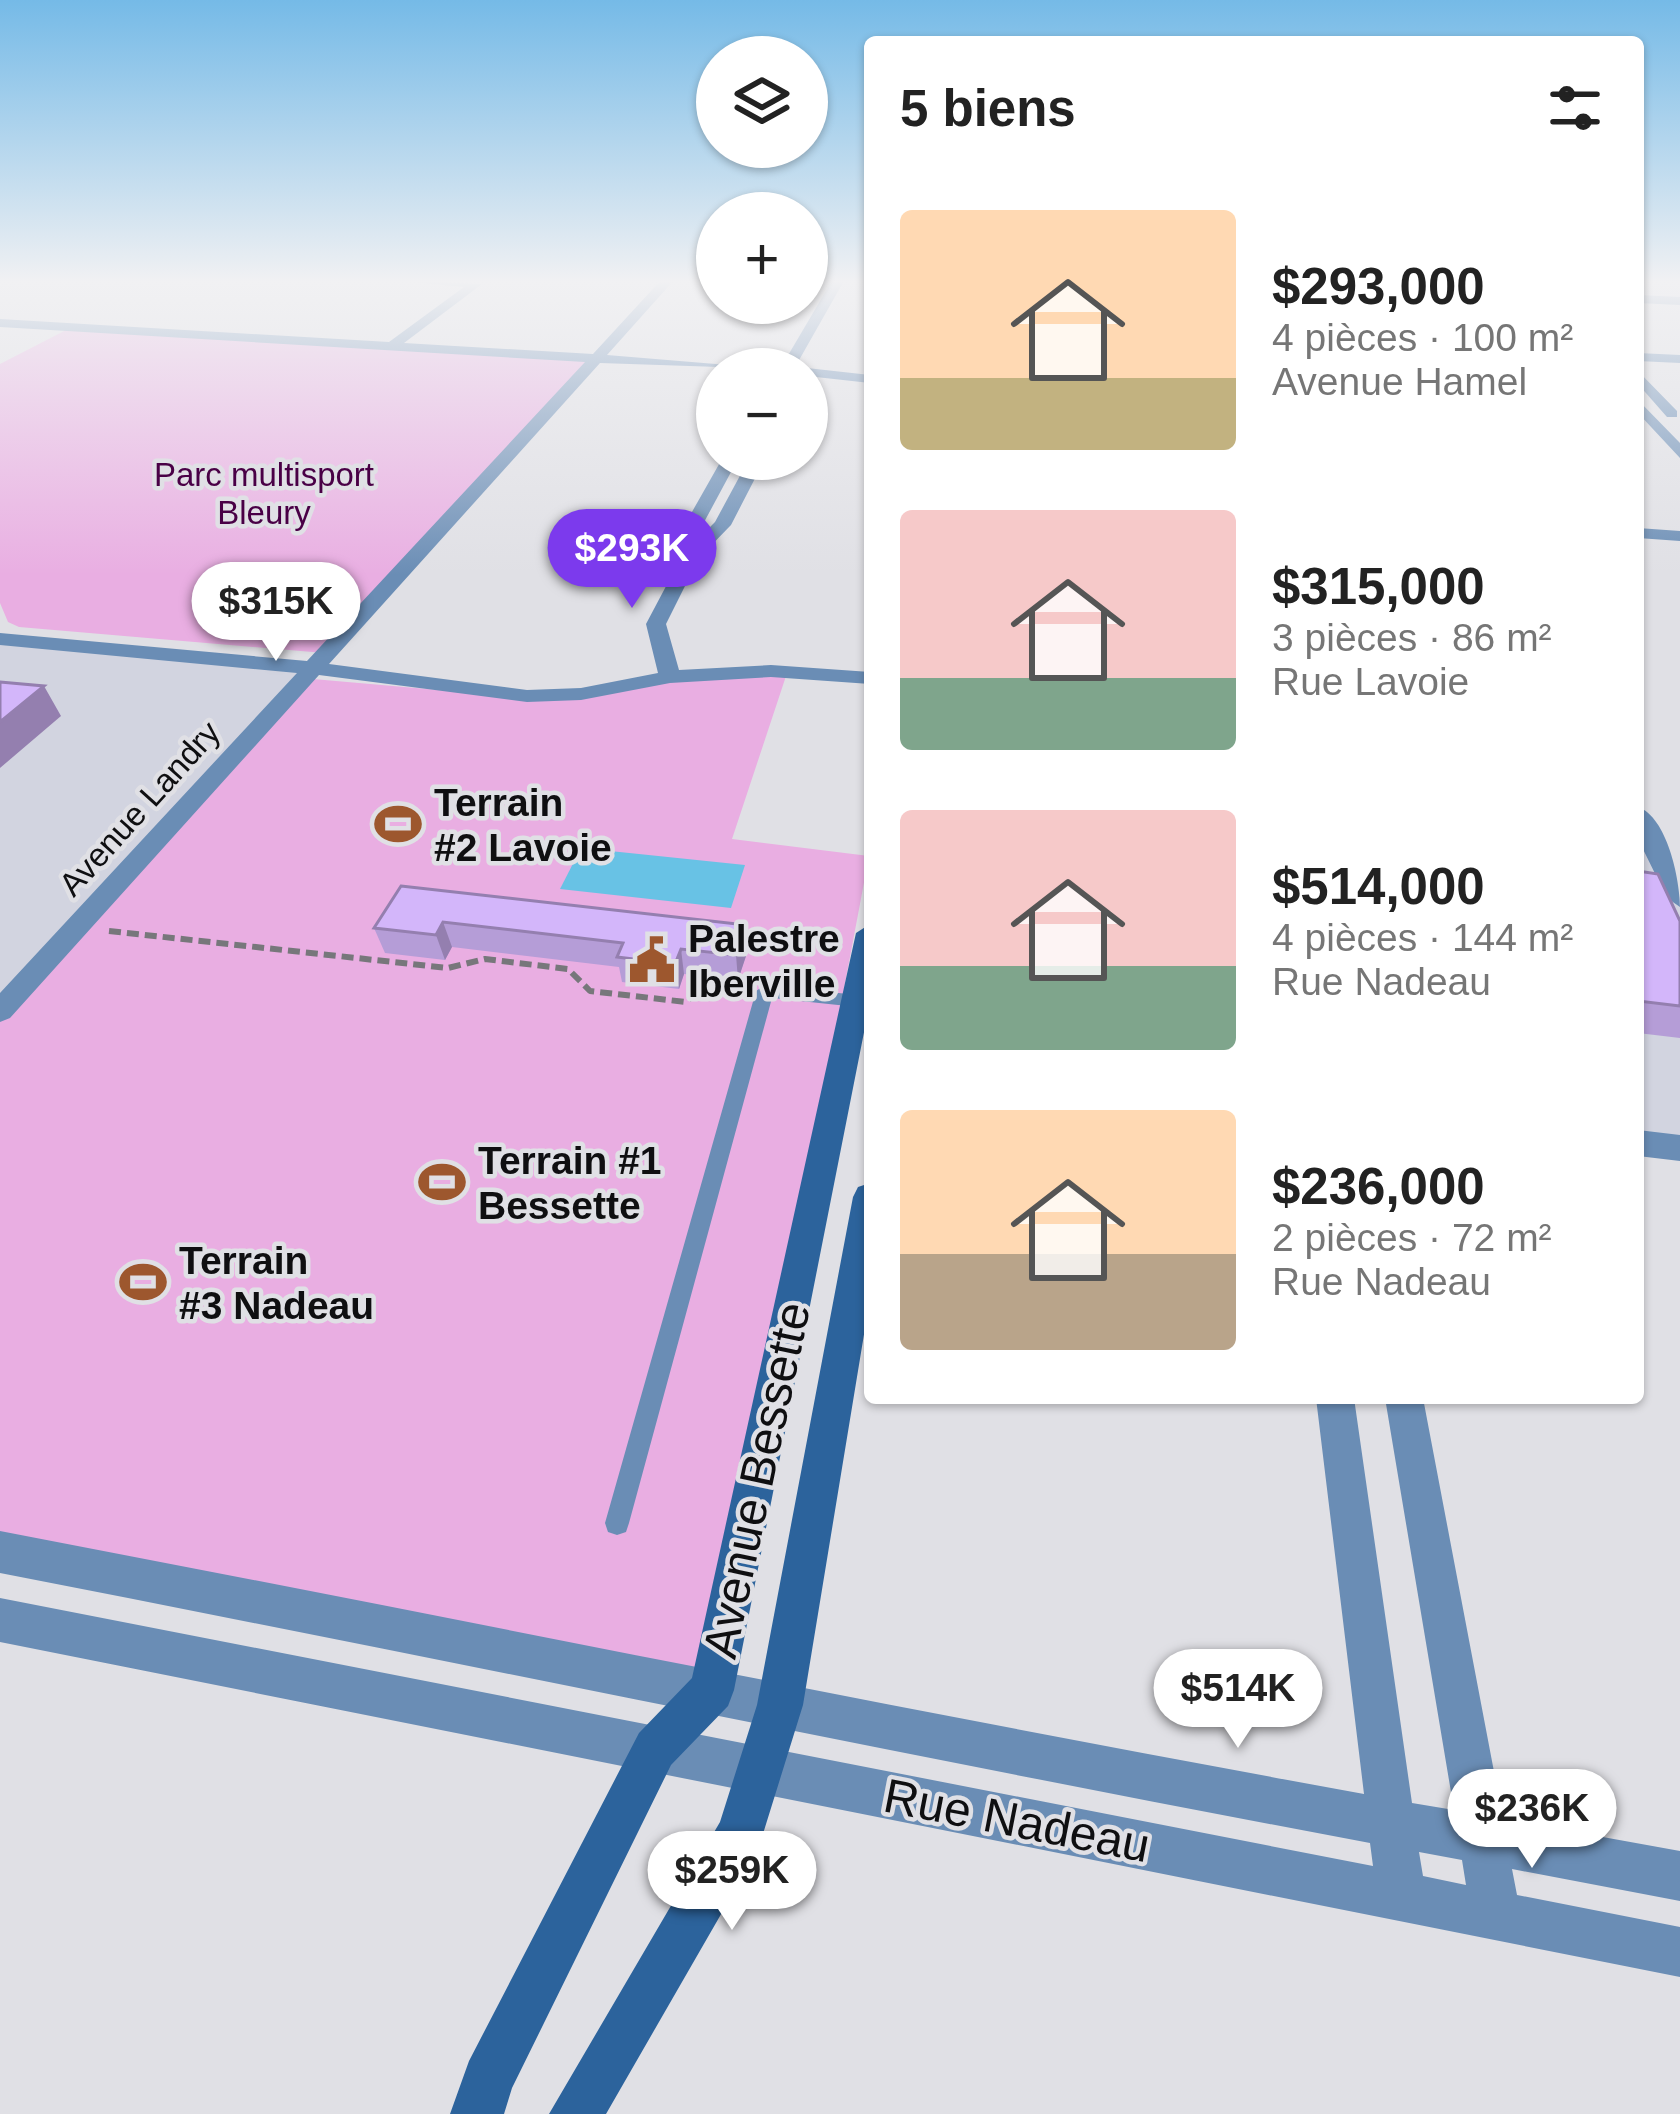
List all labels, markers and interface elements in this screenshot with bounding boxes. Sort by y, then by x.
map controls [696,36,828,480]
button: layers [696,36,828,168]
icon: filters [1542,75,1608,141]
text: 5 biens [900,80,1076,137]
button: + [696,192,828,324]
icon: home [996,258,1140,402]
text: $293,000 [1272,258,1485,315]
text: 4 pièces · 100 m² [1272,316,1573,359]
button: − [696,348,828,480]
text: Avenue Hamel [1272,360,1527,403]
park label: Parc multisport Bleury [154,456,374,531]
pin: $293K [548,509,716,611]
text: $293K [575,526,689,569]
icon: home [996,558,1140,702]
text: $315,000 [1272,558,1485,615]
pin: $315K [192,562,360,664]
text: $315K [219,579,333,622]
text: 3 pièces · 86 m² [1272,616,1552,659]
text: Rue Lavoie [1272,660,1469,703]
street label: Avenue Landry [52,713,228,903]
place label: Terrain #2 Lavoie [434,781,612,869]
sports icon: Terrain #2 Lavoie [373,799,423,849]
icon: home [996,858,1140,1002]
text: $514,000 [1272,858,1485,915]
text: 4 pièces · 144 m² [1272,916,1573,959]
place label: Palestre Iberville [688,917,840,1005]
public building icon: Palestre Iberville [627,935,677,985]
text: Rue Nadeau [1272,960,1491,1003]
place label: Terrain #1 Bessette [478,1139,662,1227]
sports icon: Terrain #1 Bessette [417,1157,467,1207]
icon: home [996,1158,1140,1302]
text: $236,000 [1272,1158,1485,1215]
text: 2 pièces · 72 m² [1272,1216,1552,1259]
place label: Terrain #3 Nadeau [179,1239,374,1327]
sports icon: Terrain #3 Nadeau [118,1257,168,1307]
text: Rue Nadeau [1272,1260,1491,1303]
street label: Avenue Bessette [693,1298,820,1663]
pin: $514K [1154,1649,1322,1751]
text: $514K [1181,1666,1295,1709]
street label: Rue Nadeau [880,1769,1154,1872]
pin: $236K [1448,1769,1616,1871]
text: $236K [1475,1786,1589,1829]
pin: $259K [648,1831,816,1933]
text: $259K [675,1848,789,1891]

